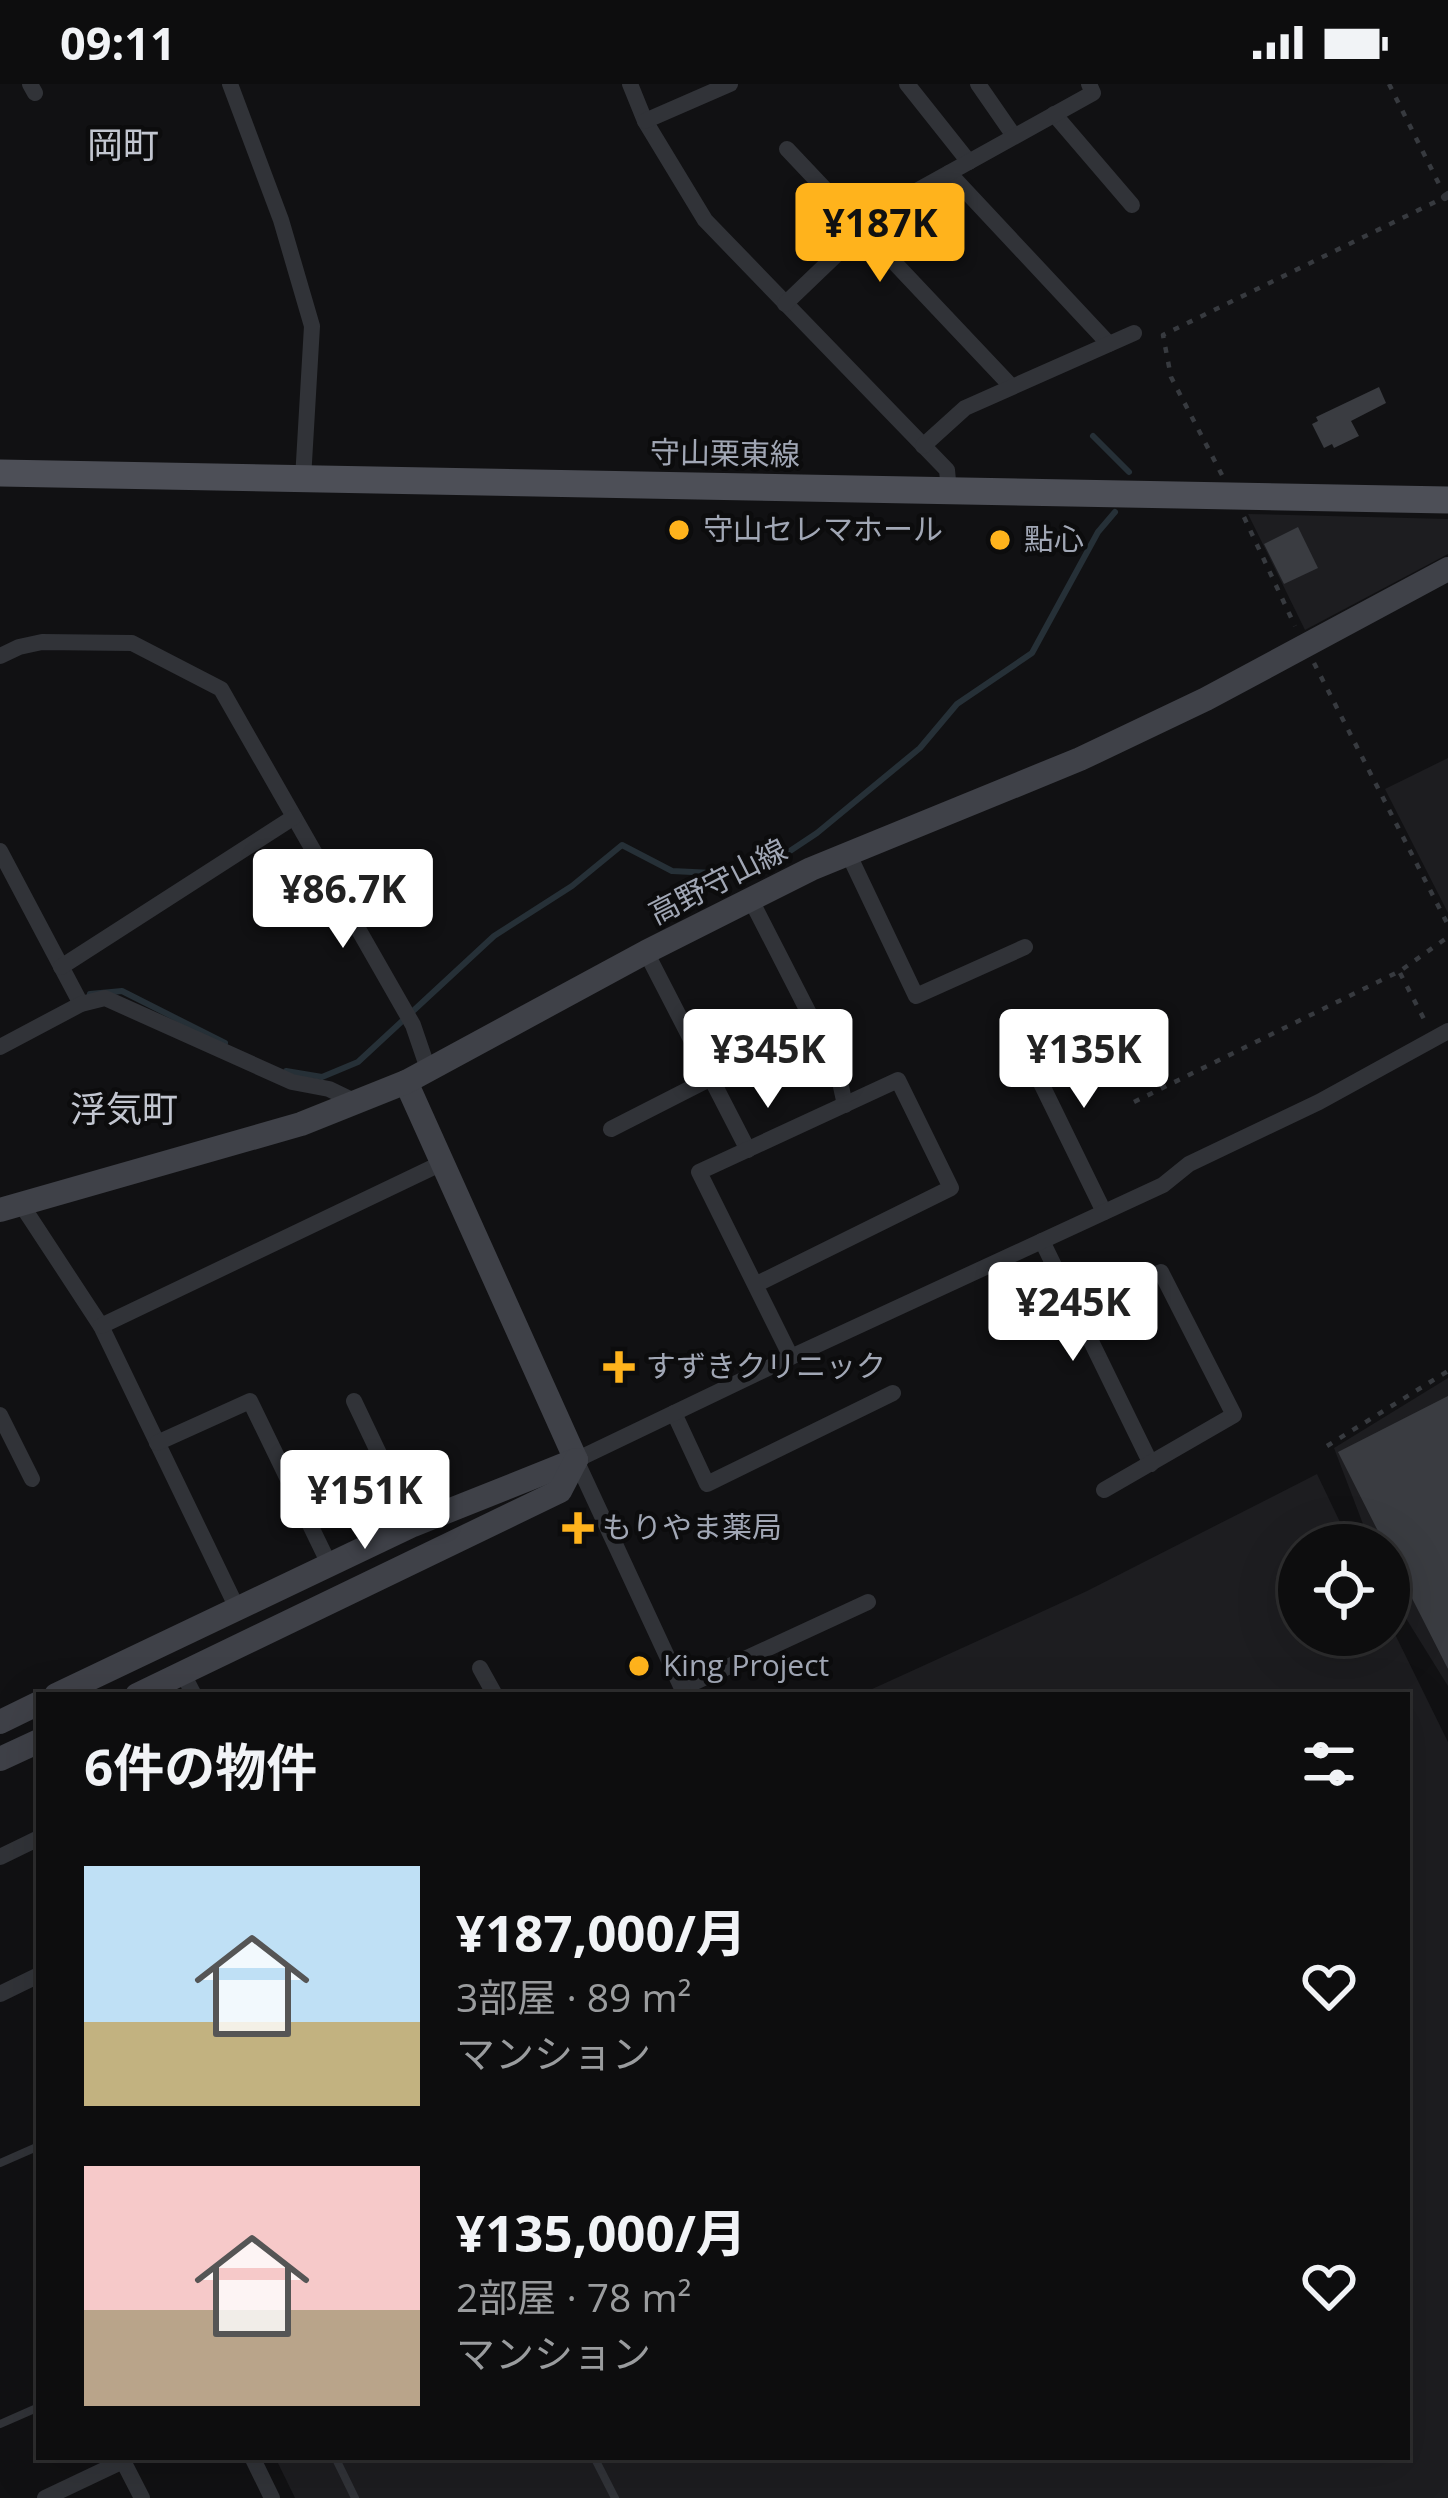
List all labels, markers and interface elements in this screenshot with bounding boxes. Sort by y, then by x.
text: 09:11 [60,12,176,73]
district label: 岡町 [87,120,159,169]
pin: ¥187K [796,183,964,285]
text: ¥187K [822,195,938,248]
street label: 守山栗東線 [650,431,800,474]
place label: 守山セレマホール [703,508,943,549]
marker: 守山セレマホール [666,517,692,543]
place label: 點心 [1024,518,1084,559]
marker: 點心 [987,527,1013,553]
street label: 高野守山線 [641,828,793,933]
pin: ¥86.7K [245,849,441,951]
text: ¥86.7K [280,861,406,914]
pin: ¥345K [684,1009,852,1111]
pin: ¥135K [1000,1009,1168,1111]
text: ¥345K [710,1021,826,1074]
text: ¥135K [1026,1021,1142,1074]
district label: 浮気町 [70,1084,178,1133]
pin: ¥245K [989,1262,1157,1364]
text: ¥245K [1015,1274,1131,1327]
place label: すずきクリニック [646,1345,886,1386]
marker: すずきクリニック [603,1351,635,1383]
pin: ¥151K [281,1450,449,1552]
text: ¥151K [307,1462,423,1515]
place label: もりやま薬局 [602,1506,782,1547]
marker: もりやま薬局 [565,1515,591,1541]
map controls [1278,1524,1410,1656]
button: locate [1278,1524,1410,1656]
place label: King Project [663,1644,829,1685]
marker: King Project [626,1653,652,1679]
text: 6件の物件 [84,1731,317,1801]
icon: filters [1296,1731,1362,1797]
text: ¥187,000/月 [456,1897,747,1967]
icon: home [180,1914,324,2058]
icon: heart [1296,1953,1362,2019]
text: 3部屋 · 89 m² [456,1970,691,2023]
text: マンション [456,2026,651,2079]
text: ¥135,000/月 [456,2197,747,2267]
icon: home [180,2214,324,2358]
icon: heart [1296,2253,1362,2319]
text: 2部屋 · 78 m² [456,2270,691,2323]
text: マンション [456,2326,651,2379]

